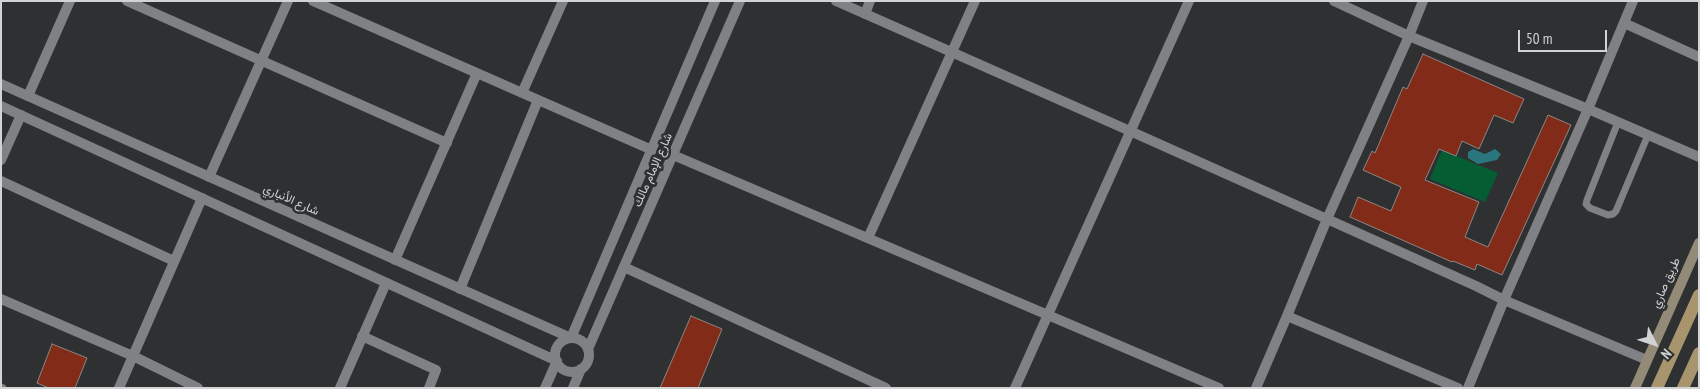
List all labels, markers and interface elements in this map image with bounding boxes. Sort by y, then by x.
scale bar [1520,20,1609,52]
text: 50 m [1526,29,1552,48]
street label: شارع الإمام مالك [630,131,676,209]
street label: شارع الأنباري [261,181,321,219]
street label: طريق صاري [1648,256,1684,310]
north arrow [1630,319,1680,369]
text: N [1657,345,1676,363]

